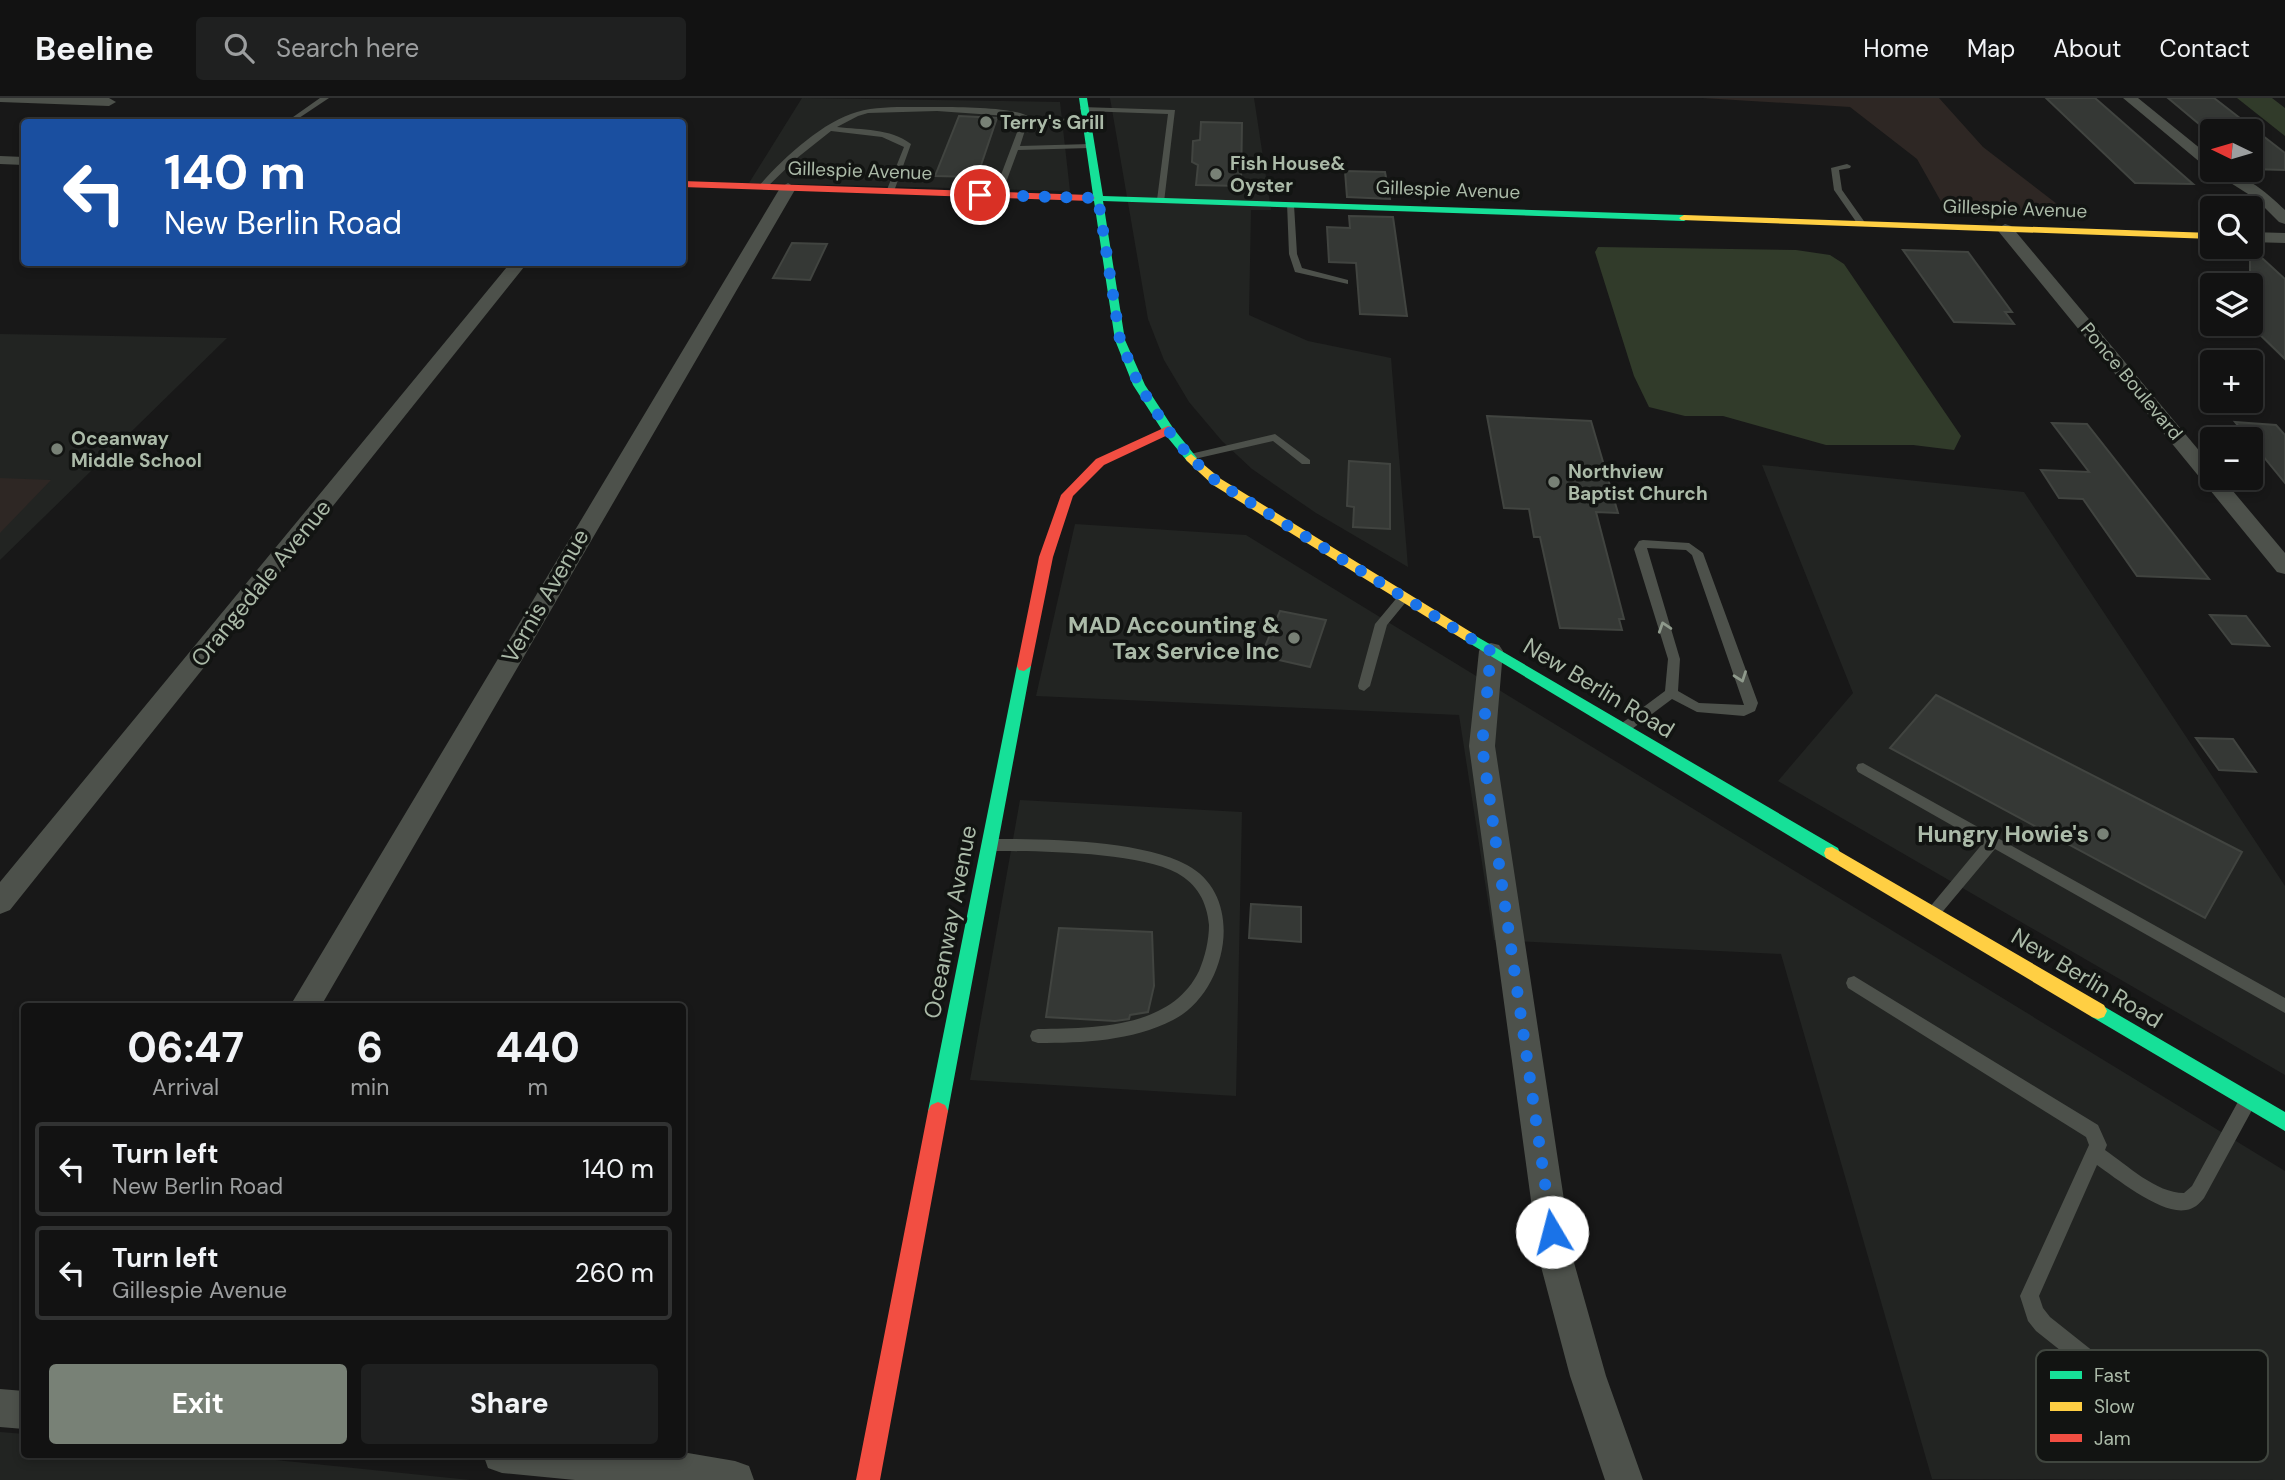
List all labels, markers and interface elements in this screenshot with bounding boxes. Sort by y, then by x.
search box [196,17,686,80]
text: Beeline [35,27,154,70]
icon: search [220,29,258,67]
text: Search here [276,31,419,65]
text: Home [1863,33,1929,64]
text: Map [1967,33,2015,64]
text: About [2053,33,2122,64]
text: Contact [2160,33,2250,64]
place label: Terry's Grill [1000,110,1104,135]
marker: Terry's Grill [978,114,994,130]
north arrow [2200,119,2263,182]
map controls [2200,119,2263,490]
text: 140 m [164,140,306,204]
icon: left [49,147,140,238]
place label: Fish House& Oyster [1230,151,1345,198]
street label: Gillespie Avenue [787,155,933,186]
pin [950,165,1010,225]
marker: Fish House& Oyster [1208,166,1224,182]
street label: Gillespie Avenue [1375,174,1521,205]
icon: arrive [961,176,999,214]
street label: Gillespie Avenue [1942,193,2088,224]
button: search [2200,196,2263,259]
text: New Berlin Road [164,202,402,244]
button: layers [2200,273,2263,336]
street label: Ponce Boulevard [2075,317,2188,445]
button: + [2200,350,2263,413]
place label: Oceanway Middle School [71,426,202,473]
button: − [2200,427,2263,490]
marker: Oceanway Middle School [49,441,65,457]
place label: Northview Baptist Church [1568,459,1708,506]
marker: Northview Baptist Church [1546,474,1562,490]
street label: Orangedale Avenue [184,493,338,673]
street label: Vernis Avenue [495,524,595,668]
place label: MAD Accounting & Tax Service Inc [1068,610,1280,666]
one-way arrow [1658,621,1673,633]
marker: MAD Accounting & Tax Service Inc [1286,630,1302,646]
street label: New Berlin Road [1518,631,1680,745]
one-way arrow [1733,670,1747,682]
place label: Hungry Howie's [1917,819,2089,849]
street label: Oceanway Avenue [917,823,983,1021]
marker: Hungry Howie's [2095,826,2111,842]
street label: New Berlin Road [2006,921,2168,1035]
text: 06:47 [127,1020,244,1075]
text: 6 [356,1020,383,1075]
text: 440 [496,1020,580,1075]
text: Arrival [152,1072,219,1102]
text: min [350,1072,389,1102]
text: m [527,1072,548,1102]
text: Turn left [112,1137,219,1171]
icon: left [53,1150,91,1188]
text: 140 m [582,1152,654,1186]
text: New Berlin Road [112,1171,283,1201]
position arrow [1515,1195,1589,1269]
text: Turn left [112,1241,219,1275]
icon: left [53,1254,91,1292]
text: 260 m [575,1256,654,1290]
text: Gillespie Avenue [112,1275,287,1305]
legend [2036,1350,2268,1462]
text: Fast [2094,1363,2130,1388]
button: Exit [49,1364,347,1444]
button: Share [361,1364,658,1444]
text: Slow [2094,1394,2135,1419]
text: Jam [2094,1426,2131,1451]

